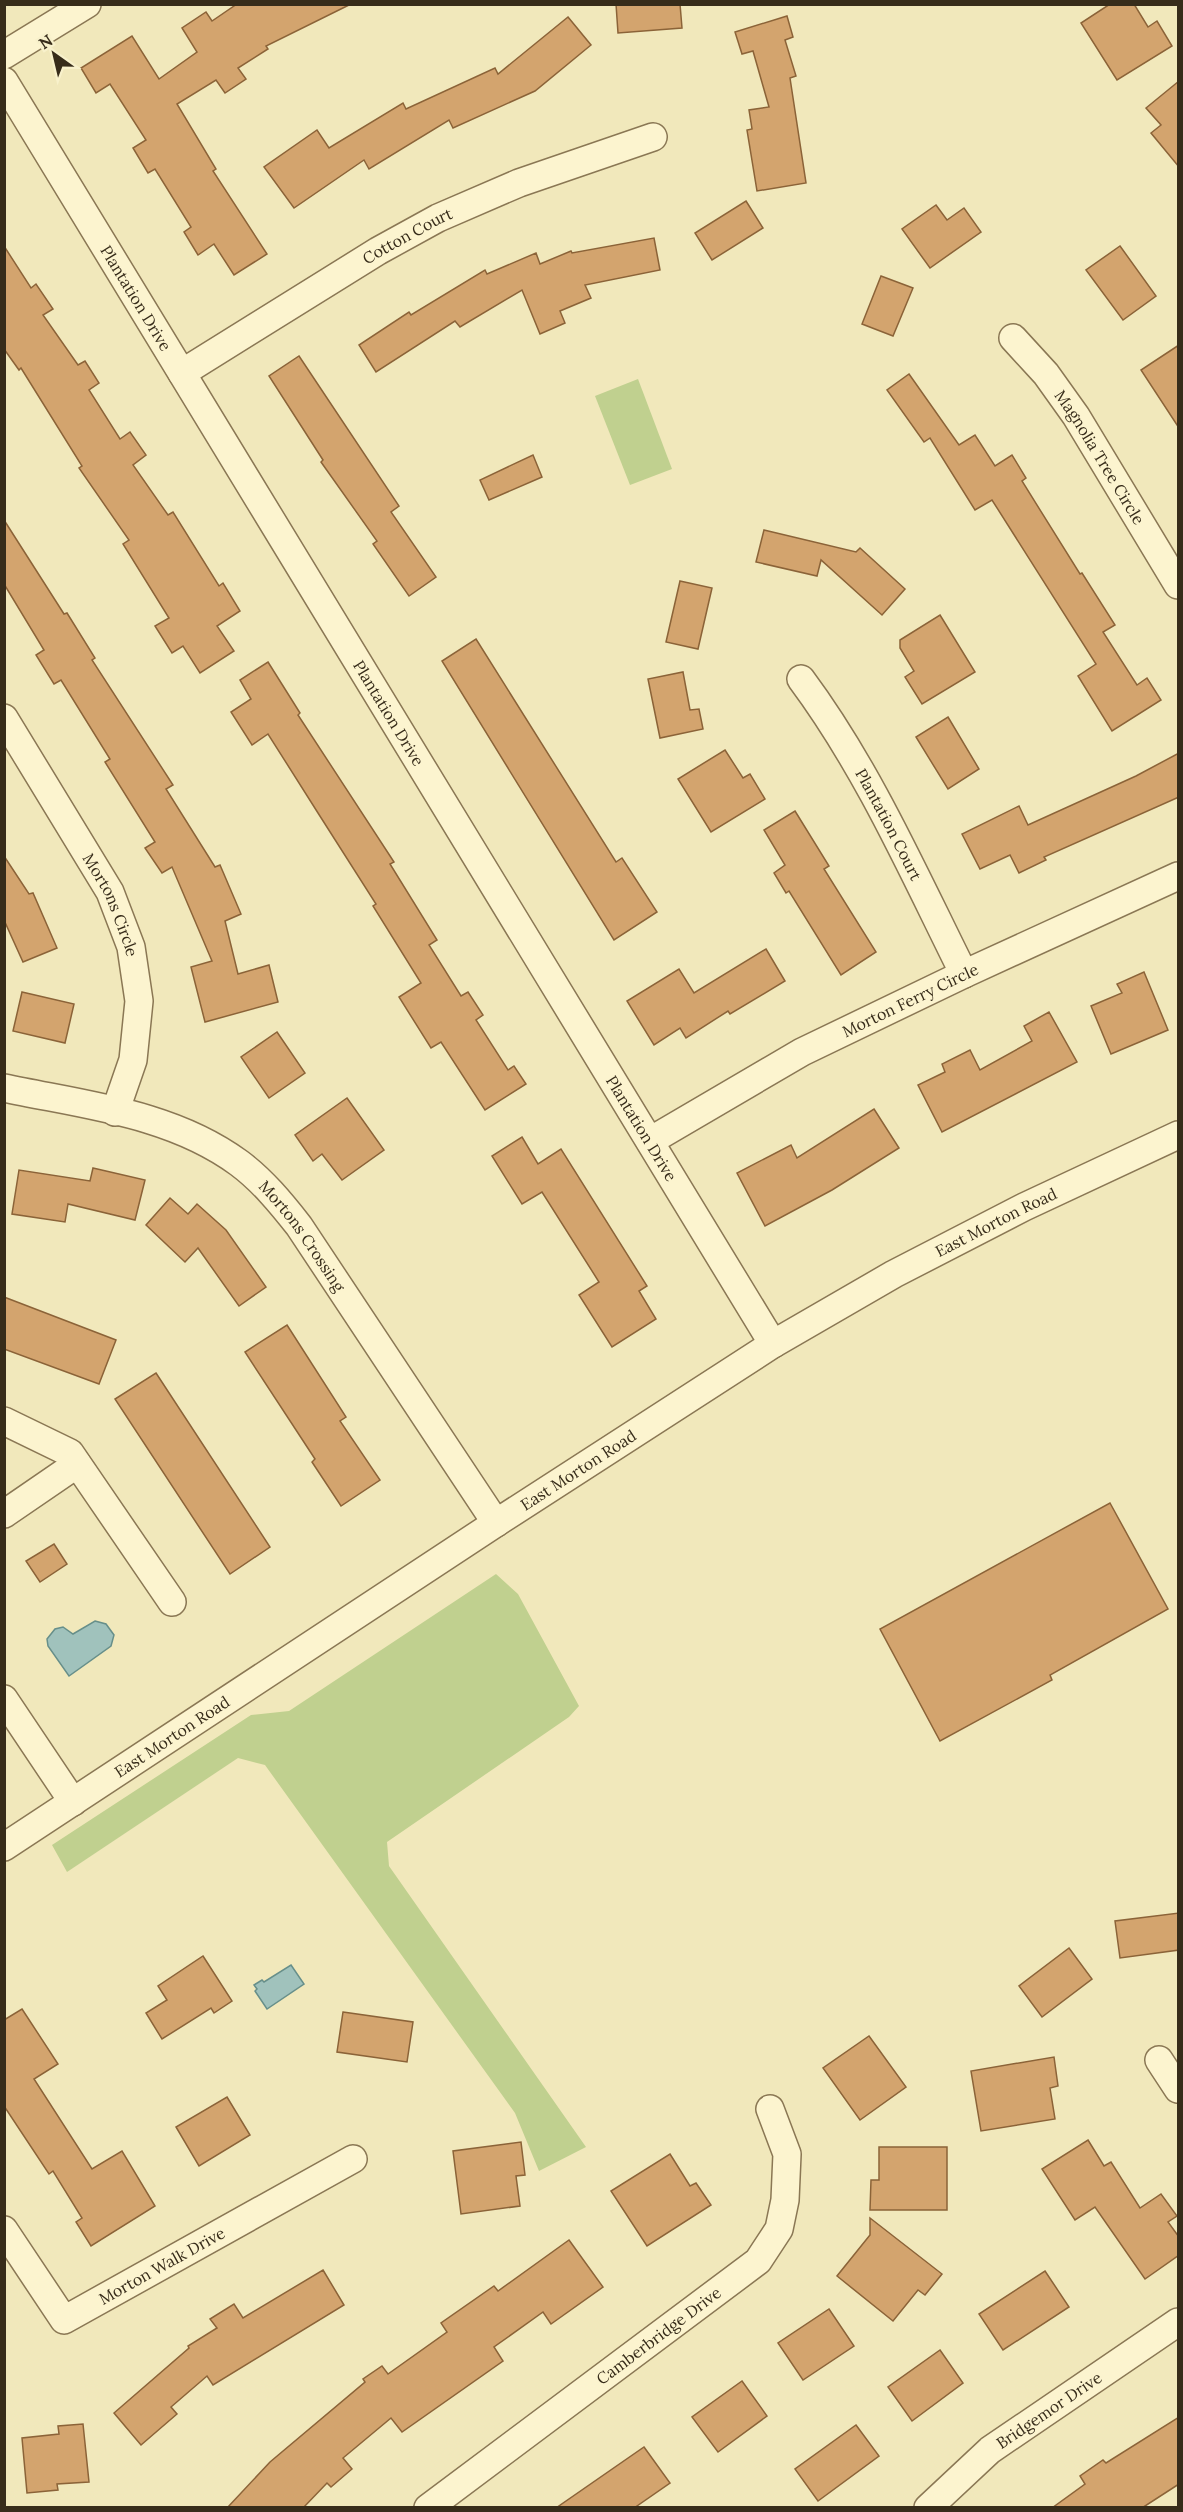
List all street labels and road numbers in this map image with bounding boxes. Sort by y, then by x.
street label: Cotton Court [358,203,456,268]
street label: Plantation Drive [96,241,176,355]
street label: Magnolia Tree Circle [1051,386,1149,528]
street label: Plantation Drive [349,657,429,770]
street label: Plantation Court [851,765,927,884]
street label: Mortons Circle [79,849,142,958]
street label: Morton Ferry Circle [839,959,982,1041]
street label: Plantation Drive [602,1072,682,1185]
street label: Mortons Crossing [255,1176,350,1296]
street label: East Morton Road [932,1183,1060,1261]
street label: East Morton Road [517,1425,640,1515]
street label: East Morton Road [111,1691,234,1782]
street label: Morton Walk Drive [95,2222,229,2309]
street label: Camberbridge Drive [592,2282,725,2389]
street label: Bridgemor Drive [992,2367,1106,2453]

